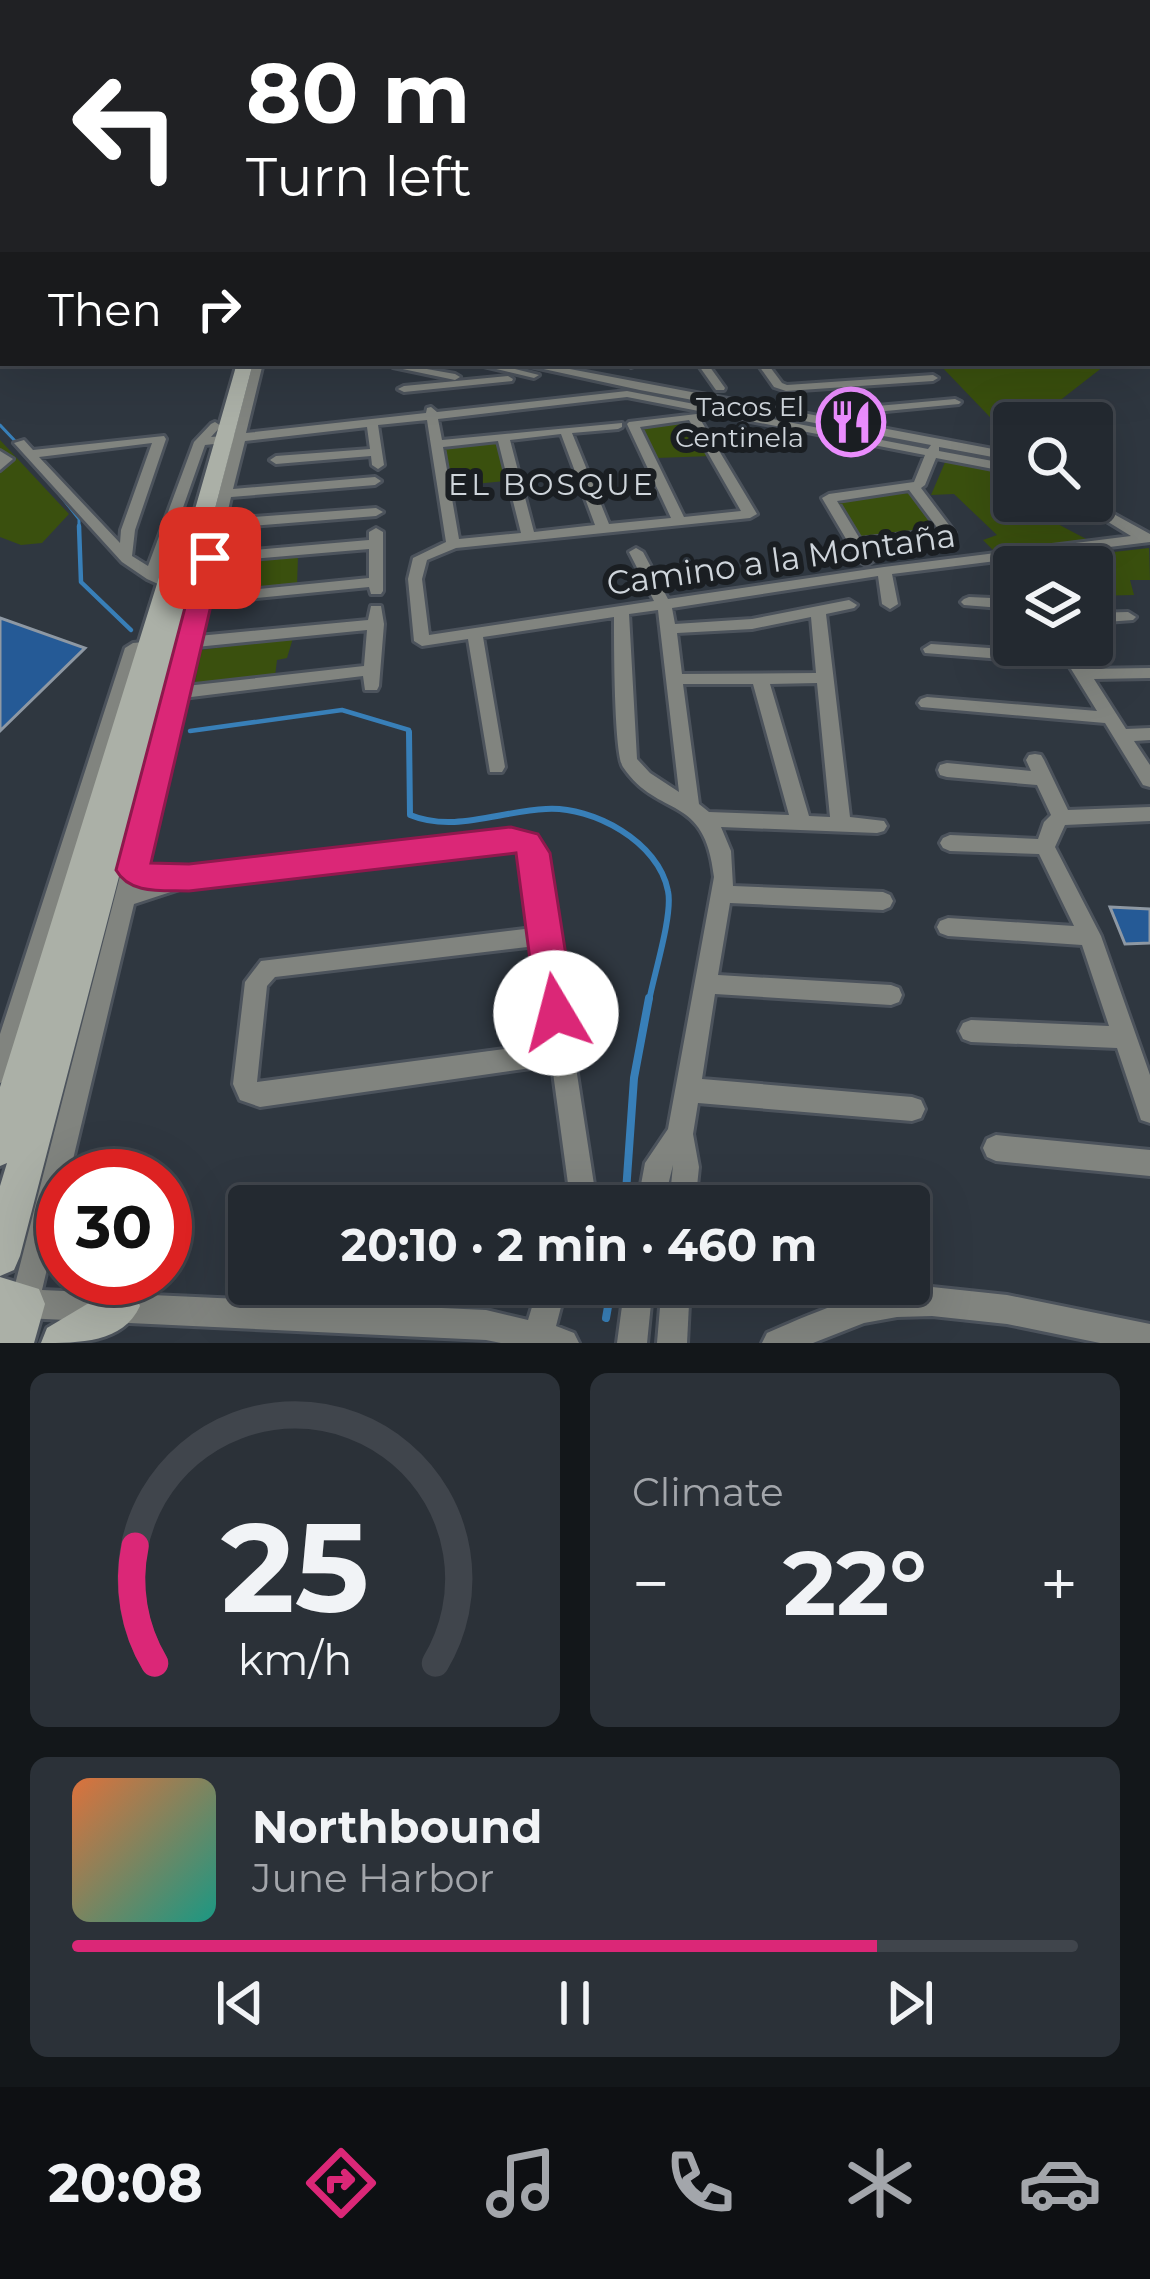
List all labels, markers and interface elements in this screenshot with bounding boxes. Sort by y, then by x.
text: 80 m [246,42,470,144]
icon: left [48,48,204,204]
text: Turn left [246,144,472,210]
icon: right [186,276,252,342]
text: Then [48,282,162,337]
restaurant icon: Tacos El Centinela [816,387,886,457]
place label: Tacos El Centinela [675,390,804,454]
map controls [993,402,1113,666]
button: search [993,402,1113,522]
district label: EL BOSQUE [448,466,656,503]
pin [159,507,261,609]
street label: Camino a la Montaña [604,515,958,603]
icon: arrive [177,525,243,591]
button: layers [993,546,1113,666]
position arrow [493,950,619,1076]
speed limit sign: 30 [36,1149,192,1305]
text: 20:10 · 2 min · 460 m [341,1217,817,1272]
text: Climate [632,1468,784,1516]
text: 25 [221,1491,369,1643]
text: 22° [783,1528,927,1638]
text: − [632,1543,670,1624]
text: + [1040,1543,1078,1624]
text: km/h [238,1633,352,1686]
text: Northbound [252,1799,542,1854]
text: June Harbor [252,1854,494,1902]
icon: previous [207,1970,273,2036]
icon: pause [542,1970,608,2036]
icon: next [877,1970,943,2036]
icon: directions [299,2141,383,2225]
icon: music [479,2141,563,2225]
icon: phone [658,2141,742,2225]
icon: climate [838,2141,922,2225]
icon: car [1018,2141,1102,2225]
text: 20:08 [48,2150,203,2216]

